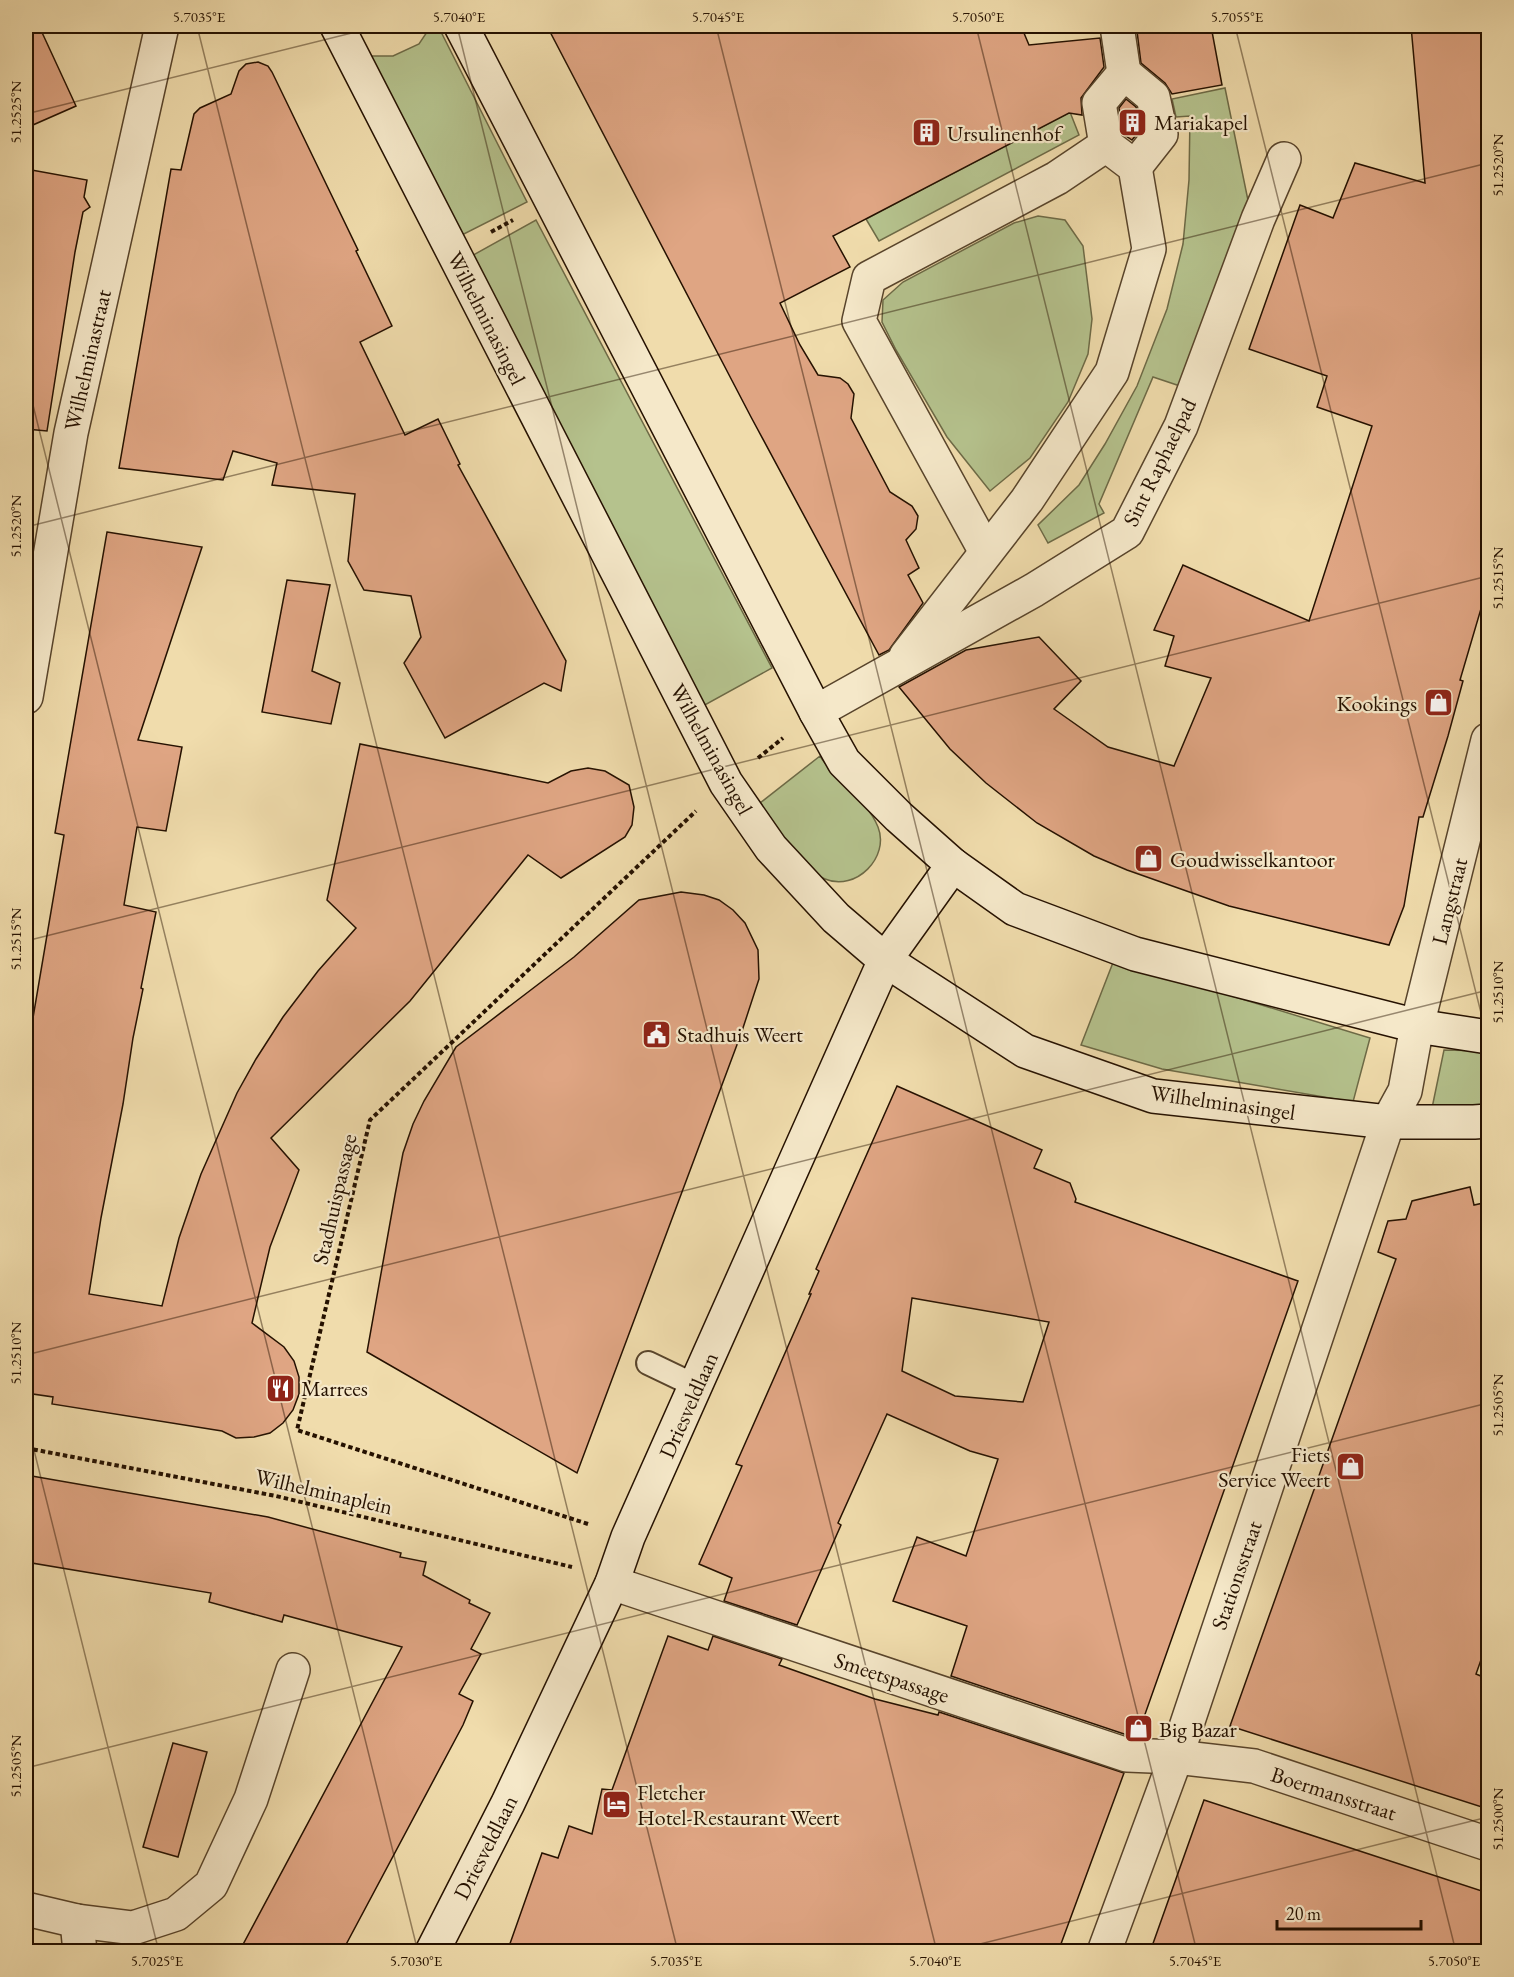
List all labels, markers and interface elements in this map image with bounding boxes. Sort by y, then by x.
text: 5.7035°E [173,7,226,26]
text: 5.7040°E [433,7,486,26]
text: 5.7045°E [692,7,745,26]
text: 5.7050°E [952,7,1005,26]
text: 5.7055°E [1211,7,1264,26]
text: 51.2525°N [6,80,25,143]
building icon: Mariakapel [1117,106,1149,138]
place label: Mariakapel [1154,108,1248,137]
building icon: Ursulinenhof [910,117,942,149]
place label: Ursulinenhof [947,119,1064,148]
text: 51.2520°N [1488,133,1507,196]
street label: Wilhelminasingel [440,247,533,390]
street label: Wilhelminastraat [57,286,118,434]
street label: Sint Raphaelpad [1116,393,1203,531]
text: 51.2520°N [6,494,25,557]
text: 51.2515°N [1488,546,1507,609]
street label: Wilhelminasingel [663,678,760,820]
shop icon: Kookings [1422,687,1454,719]
place label: Kookings [1337,689,1417,718]
shop icon: Goudwisselkantoor [1133,843,1165,875]
place label: Goudwisselkantoor [1170,845,1336,874]
street label: Langstraat [1425,855,1474,948]
text: 51.2515°N [6,907,25,970]
text: 51.2510°N [1488,960,1507,1023]
public building icon: Stadhuis Weert [640,1018,672,1050]
place label: Stadhuis Weert [677,1020,803,1049]
street label: Wilhelminasingel [1149,1078,1297,1127]
street label: Stadhuispassage [305,1130,364,1267]
text: 51.2510°N [6,1321,25,1384]
street label: Driesveldlaan [652,1347,725,1463]
restaurant icon: Marrees [264,1372,296,1404]
text: 51.2505°N [1488,1373,1507,1436]
place label: Marrees [301,1374,368,1403]
place label: Fiets Service Weert [1218,1440,1330,1494]
shop icon: Fiets Service Weert [1335,1451,1367,1483]
street label: Wilhelminaplein [252,1462,396,1521]
street label: Stationsstraat [1204,1517,1269,1634]
street label: Smeetspassage [831,1645,953,1710]
shop icon: Big Bazar [1122,1713,1154,1745]
place label: Big Bazar [1159,1715,1238,1744]
text: 51.2505°N [6,1734,25,1797]
street label: Boermansstraat [1267,1760,1400,1827]
place label: Fletcher Hotel-Restaurant Weert [637,1778,839,1832]
text: 51.2500°N [1488,1787,1507,1850]
hotel icon: Fletcher Hotel-Restaurant Weert [600,1789,632,1821]
street label: Driesveldlaan [447,1790,524,1904]
scale bar [1277,1893,1421,1931]
text: 20 m [1286,1902,1321,1925]
text: 5.7025°E [131,1951,184,1970]
text: 5.7030°E [390,1951,443,1970]
text: 5.7035°E [650,1951,703,1970]
text: 5.7040°E [909,1951,962,1970]
text: 5.7045°E [1169,1951,1222,1970]
text: 5.7050°E [1428,1951,1481,1970]

